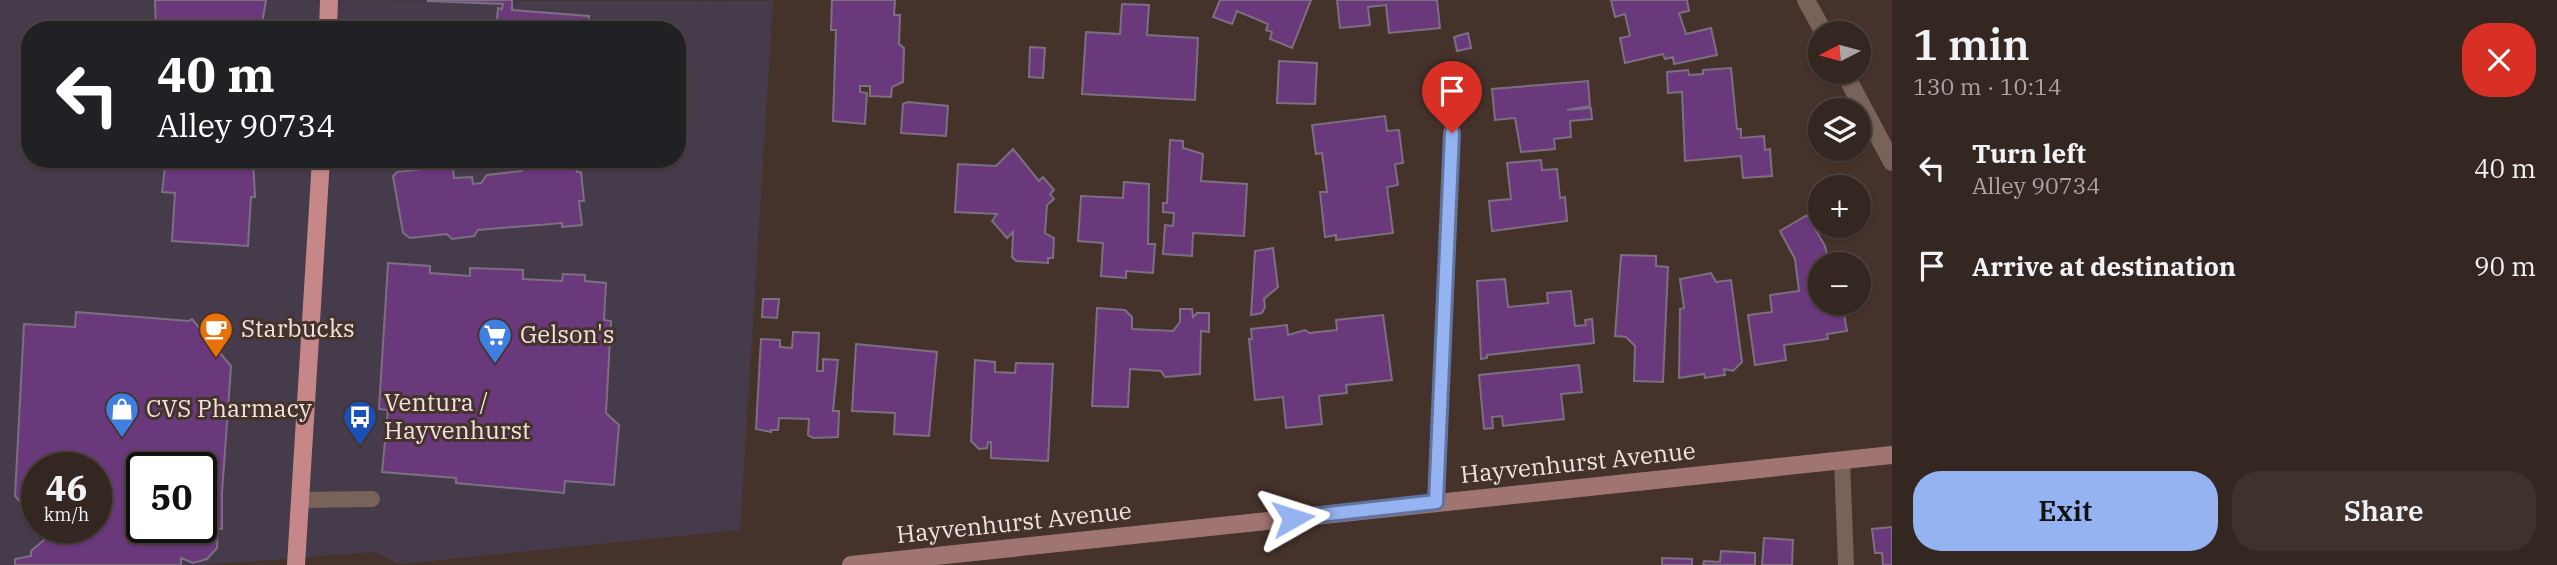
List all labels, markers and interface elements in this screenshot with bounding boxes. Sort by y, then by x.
text: 1 min [1913,17,2030,72]
north arrow [1808,21,1871,84]
map controls [1808,21,1871,315]
button: close [2462,23,2536,97]
text: 40 m [157,42,275,105]
icon: left [42,49,133,140]
pin [1422,61,1482,133]
text: 130 m · 10:14 [1913,71,2062,101]
icon: arrive [1433,72,1471,110]
button: layers [1808,98,1871,161]
text: Alley 90734 [157,104,335,146]
text: Turn left [1972,136,2086,170]
icon: left [1913,149,1951,187]
text: 40 m [2474,151,2536,185]
text: Alley 90734 [1972,170,2100,200]
button: + [1808,175,1871,238]
icon: arrive [1913,247,1951,285]
text: Arrive at destination [1972,249,2236,283]
text: 90 m [2474,249,2536,283]
button: − [1808,252,1871,315]
cafe icon: Starbucks [197,310,235,359]
place label: Starbucks [241,312,355,344]
supermarket icon: Gelson's [476,316,514,365]
place label: Gelson's [520,318,615,350]
place label: Ventura / Hayvenhurst [384,386,530,446]
shop icon: CVS Pharmacy [103,390,141,439]
place label: CVS Pharmacy [146,392,312,424]
bus stop icon: Ventura / Hayvenhurst [341,398,379,447]
street label: Hayvenhurst Avenue [1459,434,1697,490]
speed limit sign: 50 [126,452,217,543]
text: 46 [45,465,88,511]
button: Exit [1913,471,2218,551]
button: Share [2232,471,2536,551]
position arrow [1256,481,1330,555]
street label: Hayvenhurst Avenue [895,494,1133,550]
text: km/h [44,503,89,526]

